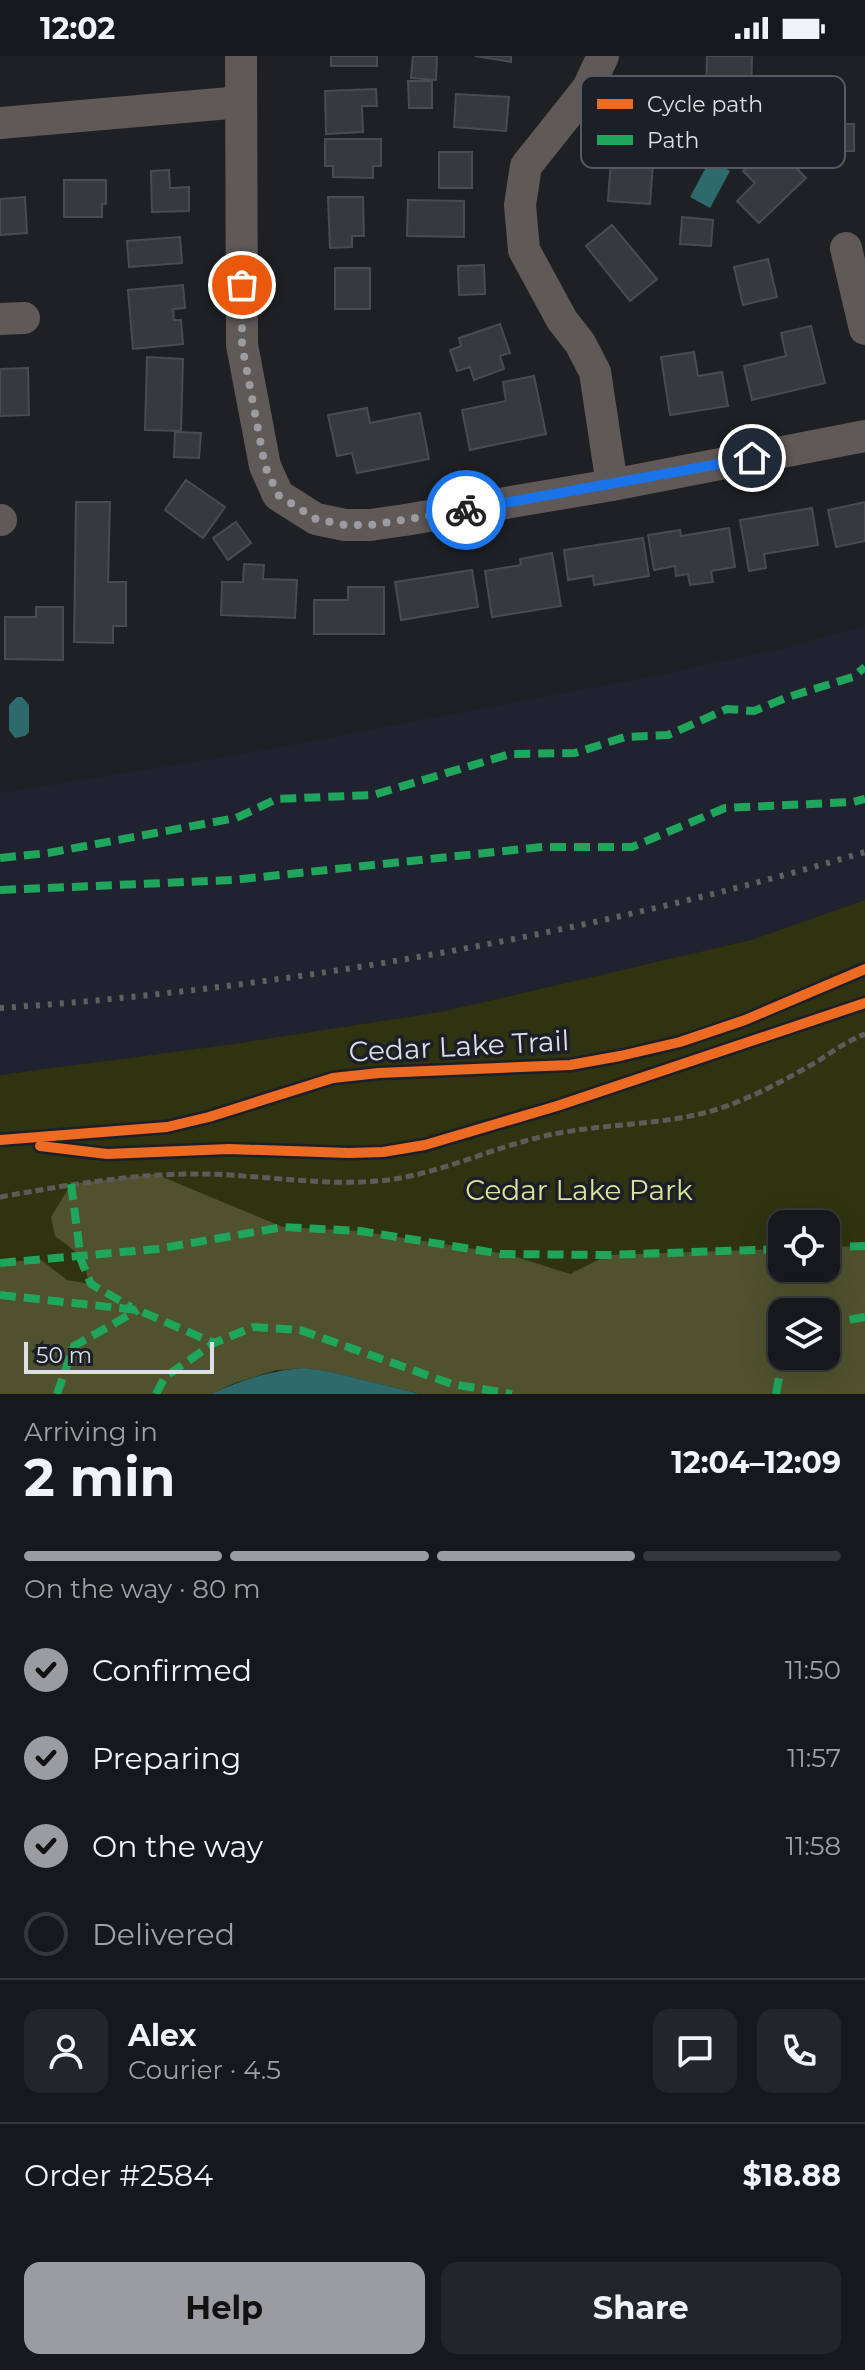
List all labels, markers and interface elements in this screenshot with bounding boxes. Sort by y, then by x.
text: 12:02 [40,10,115,47]
legend [581,76,845,168]
text: Cycle path [647,91,763,118]
text: Path [647,127,699,154]
pin [208,251,276,319]
icon: bag [220,263,264,307]
pin [718,424,786,492]
icon: home [730,436,774,480]
courier [426,470,506,550]
icon: bike [444,488,488,532]
street label: Cedar Lake Trail [348,1023,570,1069]
park label: Cedar Lake Park [465,1173,693,1207]
map controls [768,1210,840,1370]
button: locate [768,1210,840,1282]
button: layers [768,1298,840,1370]
scale bar [24,1338,214,1374]
text: 50 m [36,1342,92,1369]
text: Arriving in [24,1416,158,1448]
text: 12:04–12:09 [671,1444,841,1481]
text: 2 min [24,1446,176,1509]
text: On the way · 80 m [24,1573,261,1605]
icon: check [24,1648,68,1692]
text: Confirmed [92,1652,252,1689]
text: 11:50 [785,1654,841,1686]
icon: check [24,1736,68,1780]
text: Preparing [92,1740,241,1777]
text: 11:57 [787,1742,841,1774]
icon: check [24,1824,68,1868]
text: On the way [92,1828,263,1865]
text: 11:58 [785,1830,841,1862]
text: Delivered [92,1916,235,1953]
button: person [24,2009,108,2093]
button: chat [653,2009,737,2093]
button: phone [757,2009,841,2093]
text: Alex [128,2017,196,2054]
text: Courier · 4.5 [128,2054,281,2086]
text: Order #2584 [24,2157,213,2194]
text: $18.88 [743,2157,841,2194]
button: Help [24,2262,425,2354]
button: Share [441,2262,841,2354]

